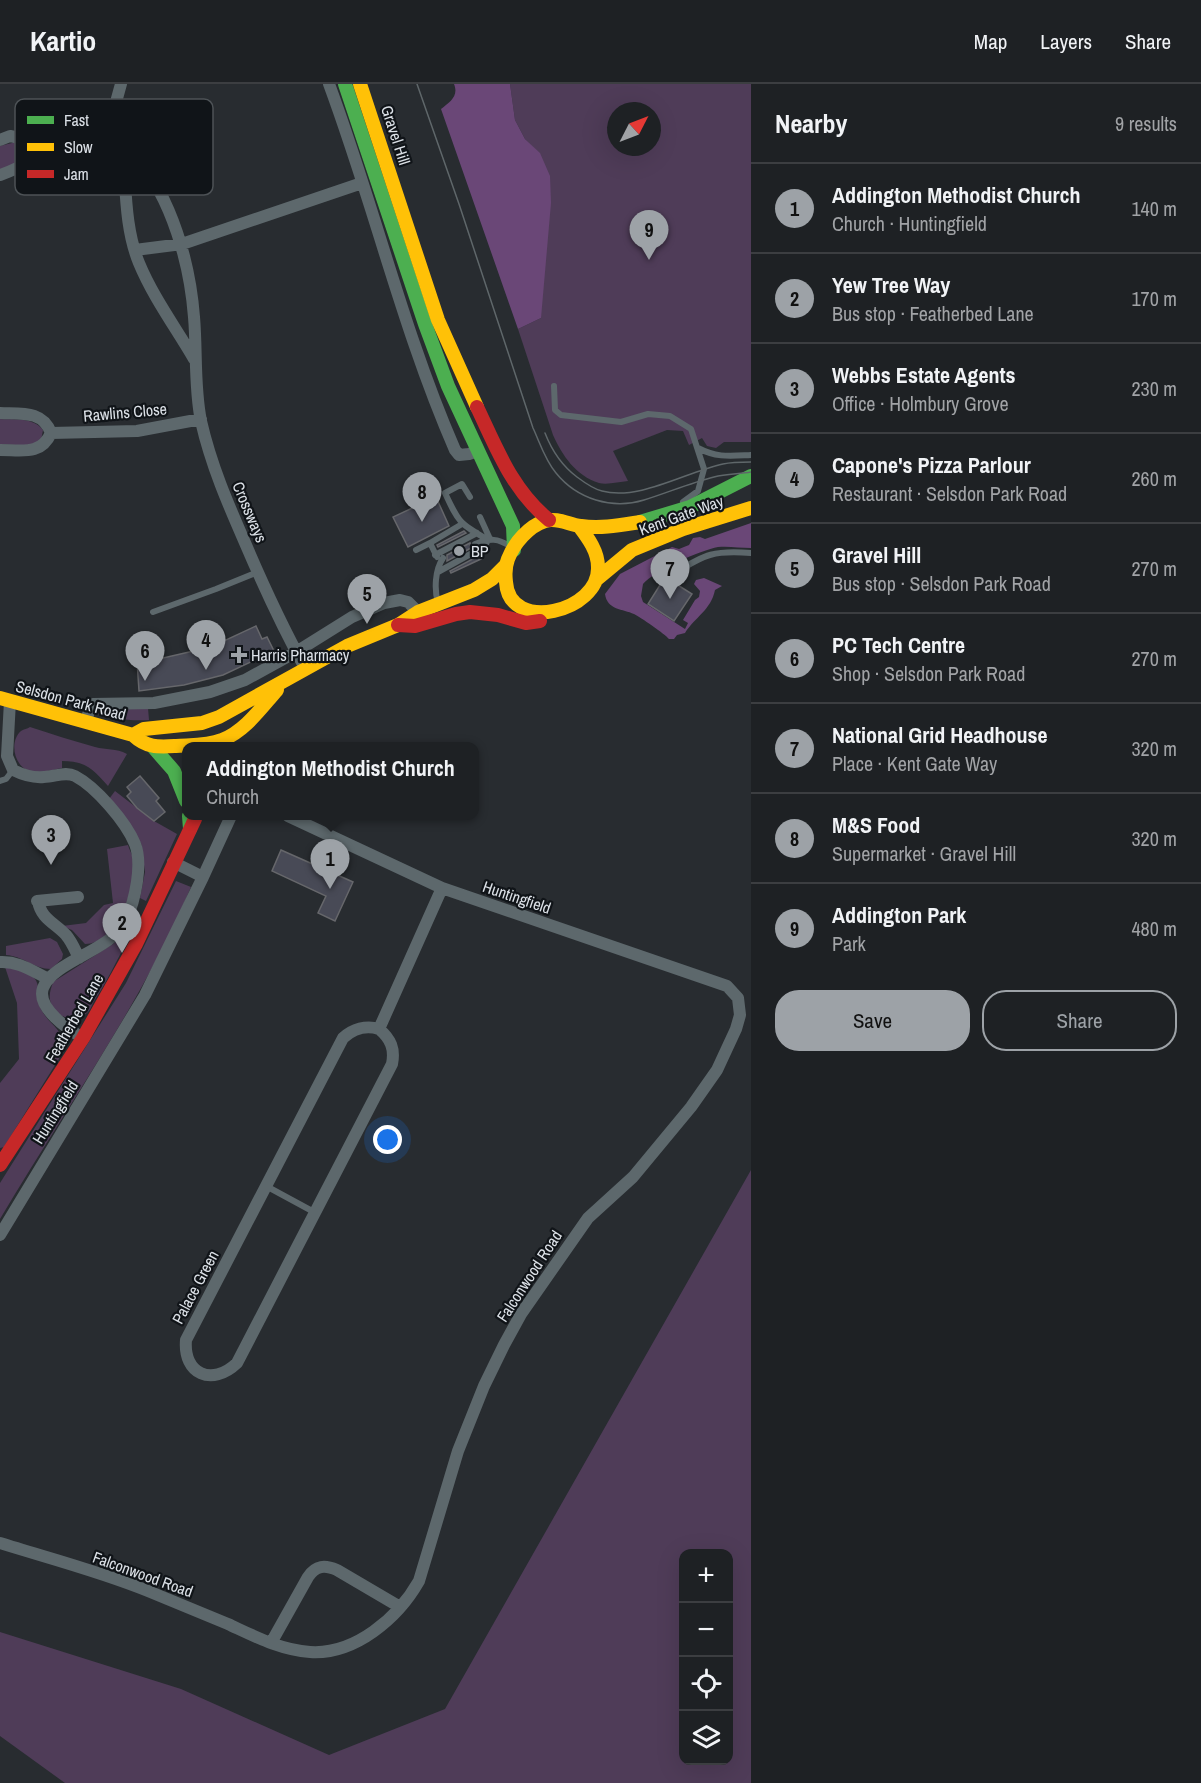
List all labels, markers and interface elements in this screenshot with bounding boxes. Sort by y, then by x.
text: Kartio [30,22,96,60]
text: Map [974,27,1007,56]
text: Layers [1040,27,1092,56]
text: Share [1125,27,1171,56]
legend [15,99,213,195]
street label: Gravel Hill [376,102,416,168]
north arrow [607,102,661,156]
text: Nearby [775,106,847,141]
text: Fast [64,109,89,131]
text: 9 results [1115,110,1177,137]
text: Slow [64,136,93,158]
text: Jam [64,163,89,185]
text: Addington Methodist Church [832,180,1081,210]
text: 1 [790,195,799,222]
text: 140 m [1131,195,1177,222]
pin: 9 [630,210,668,260]
text: Church · Huntingfield [832,210,987,237]
text: Yew Tree Way [832,270,950,300]
text: 2 [790,285,799,312]
text: 170 m [1131,285,1177,312]
text: Bus stop · Featherbed Lane [832,300,1034,327]
text: Webbs Estate Agents [832,360,1015,390]
text: 3 [790,375,799,402]
text: 230 m [1131,375,1177,402]
text: Office · Holmbury Grove [832,390,1009,417]
street label: Rawlins Close [82,397,168,427]
text: Capone's Pizza Parlour [832,450,1031,480]
text: 4 [790,465,799,492]
text: 260 m [1131,465,1177,492]
pin: 8 [402,472,442,522]
street label: Crossways [227,478,273,546]
text: Restaurant · Selsdon Park Road [832,480,1067,507]
street label: Kent Gate Way [636,489,727,540]
place label: BP [471,540,489,562]
text: Gravel Hill [832,540,921,570]
marker: BP [452,544,466,558]
pin: 7 [650,550,690,599]
text: 5 [790,555,799,582]
text: 270 m [1131,555,1177,582]
text: Bus stop · Selsdon Park Road [832,570,1051,597]
pin: 5 [348,574,386,624]
pin: 4 [186,620,226,670]
text: PC Tech Centre [832,630,965,660]
pin: 6 [126,632,164,681]
place label: Harris Pharmacy [251,644,350,666]
text: 6 [790,645,799,672]
text: 270 m [1131,645,1177,672]
marker: Harris Pharmacy [232,648,246,662]
text: Shop · Selsdon Park Road [832,660,1025,687]
street label: Selsdon Park Road [14,675,128,725]
text: National Grid Headhouse [832,720,1048,750]
text: 7 [790,735,799,762]
text: 320 m [1131,735,1177,762]
popup [182,742,479,820]
text: Place · Kent Gate Way [832,750,997,777]
text: Addington Methodist Church [206,753,455,783]
text: Church [206,783,259,810]
text: M&S Food [832,810,920,840]
pin: 3 [32,816,70,865]
text: 8 [790,825,799,852]
text: 320 m [1131,825,1177,852]
pin: 1 [310,840,350,889]
text: Supermarket · Gravel Hill [832,840,1016,867]
street label: Huntingfield [480,875,554,919]
text: Addington Park [832,900,966,930]
pin: 2 [102,904,142,953]
text: 9 [790,915,799,942]
text: 480 m [1131,915,1177,942]
text: Park [832,930,866,957]
street label: Featherbed Lane [40,970,108,1066]
button: Save [775,990,970,1051]
button: Share [982,990,1177,1051]
street label: Huntingfield [27,1076,83,1148]
your location [373,1125,402,1154]
street label: Falconwood Road [491,1226,567,1326]
street label: Palace Green [166,1246,224,1328]
street label: Falconwood Road [90,1546,196,1602]
map controls [679,1549,733,1765]
button: + [679,1549,733,1603]
button: − [679,1603,733,1657]
button: locate [679,1657,733,1711]
button: layers [679,1711,733,1765]

